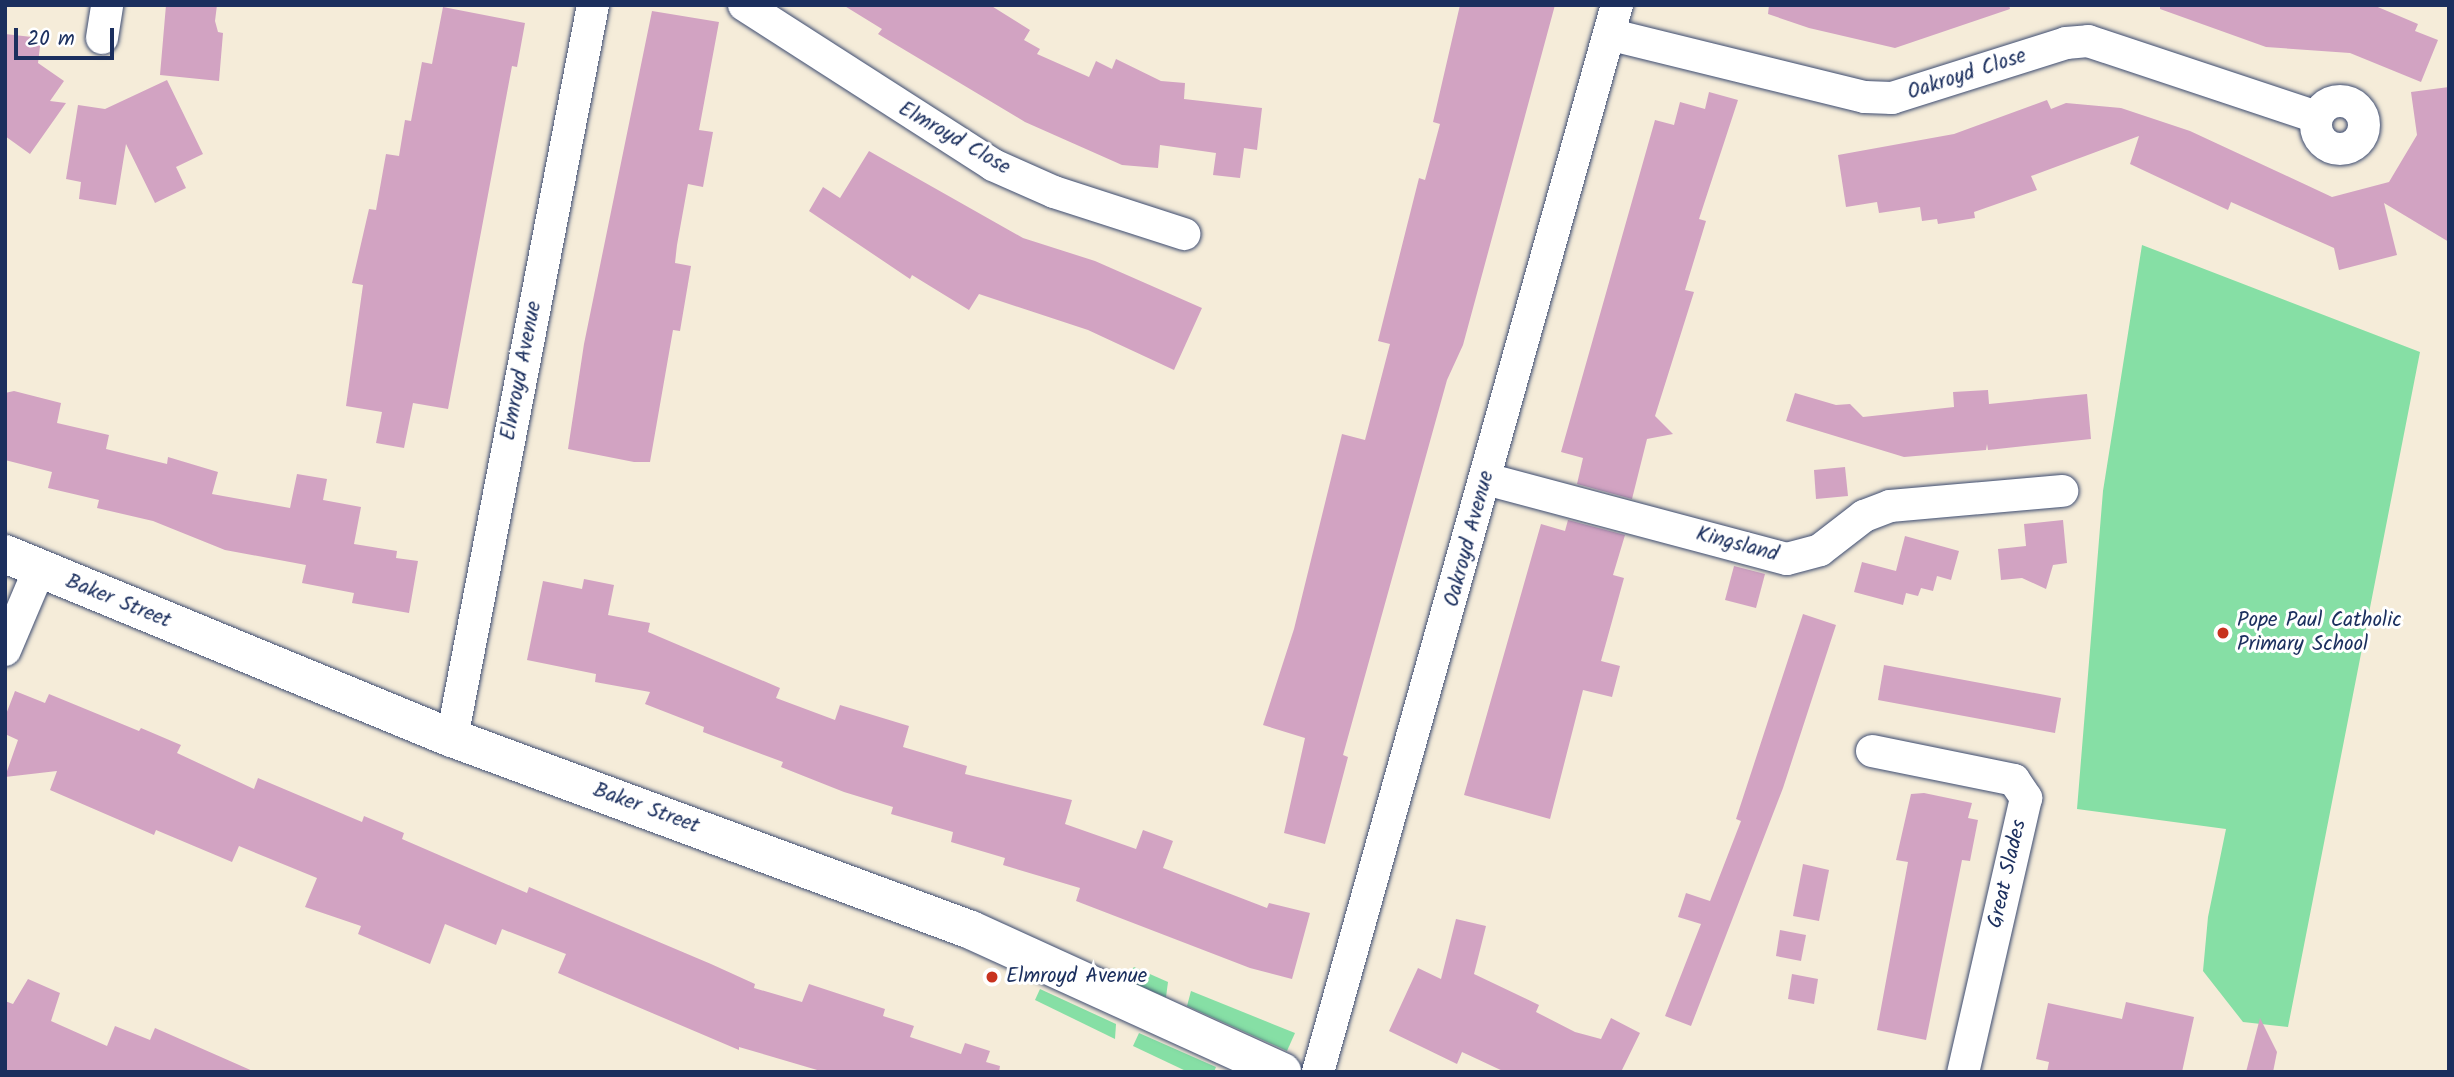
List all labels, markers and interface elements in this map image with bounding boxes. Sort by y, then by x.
scale bar [18,14,117,58]
text: 20 m [27,23,75,56]
street label: Oakroyd Close [1904,44,2030,106]
street label: Elmroyd Close [894,97,1014,181]
street label: Elmroyd Avenue [496,299,548,443]
street label: Oakroyd Avenue [1440,468,1500,610]
street label: Kingsland [1693,522,1781,568]
street label: Baker Street [62,569,174,635]
place label: Pope Paul Catholic Primary School [2237,608,2402,658]
marker: Pope Paul Catholic Primary School [2215,625,2231,641]
street label: Baker Street [589,778,703,840]
street label: Great Slades [1983,817,2033,931]
place label: Elmroyd Avenue [1006,964,1147,990]
marker: Elmroyd Avenue [984,969,1000,985]

